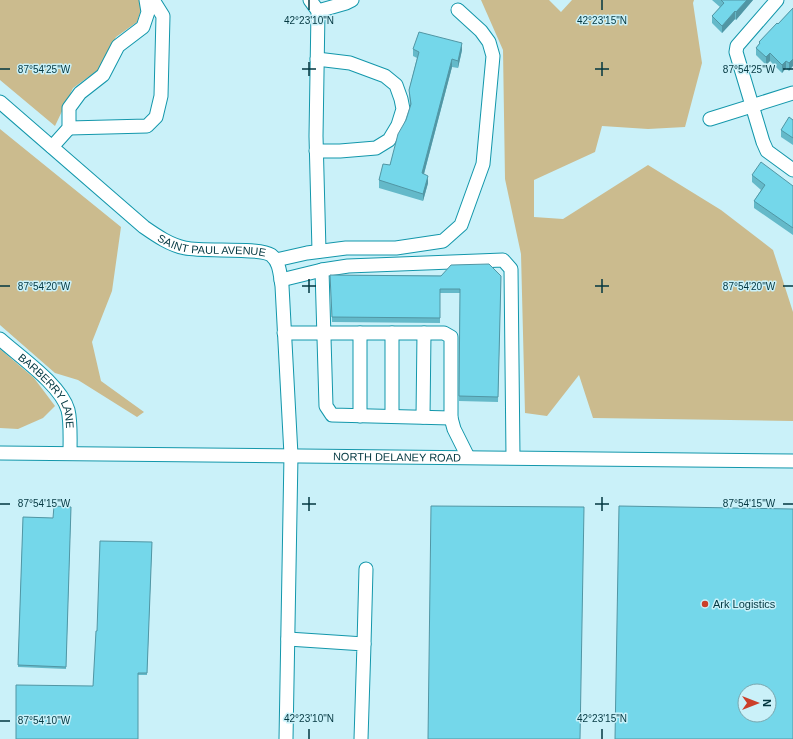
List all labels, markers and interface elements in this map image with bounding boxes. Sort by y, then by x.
text: 42°23'10"N [284,15,334,26]
text: 42°23'15"N [577,15,627,26]
text: 87°54'25"W [18,64,71,75]
text: 87°54'25"W [723,64,776,75]
street label: SAINT PAUL AVENUE [155,232,267,259]
text: 87°54'20"W [18,281,71,292]
text: 87°54'20"W [723,281,776,292]
street label: BARBERRY LANE [16,351,76,429]
street label: NORTH DELANEY ROAD [333,450,461,464]
text: 87°54'15"W [18,498,71,509]
text: 87°54'15"W [723,498,776,509]
place label: Ark Logistics [713,598,776,610]
marker: Ark Logistics [700,599,710,609]
north arrow [737,683,777,723]
text: N [761,699,773,707]
text: 42°23'10"N [284,713,334,724]
text: 42°23'15"N [577,713,627,724]
text: 87°54'10"W [18,715,71,726]

